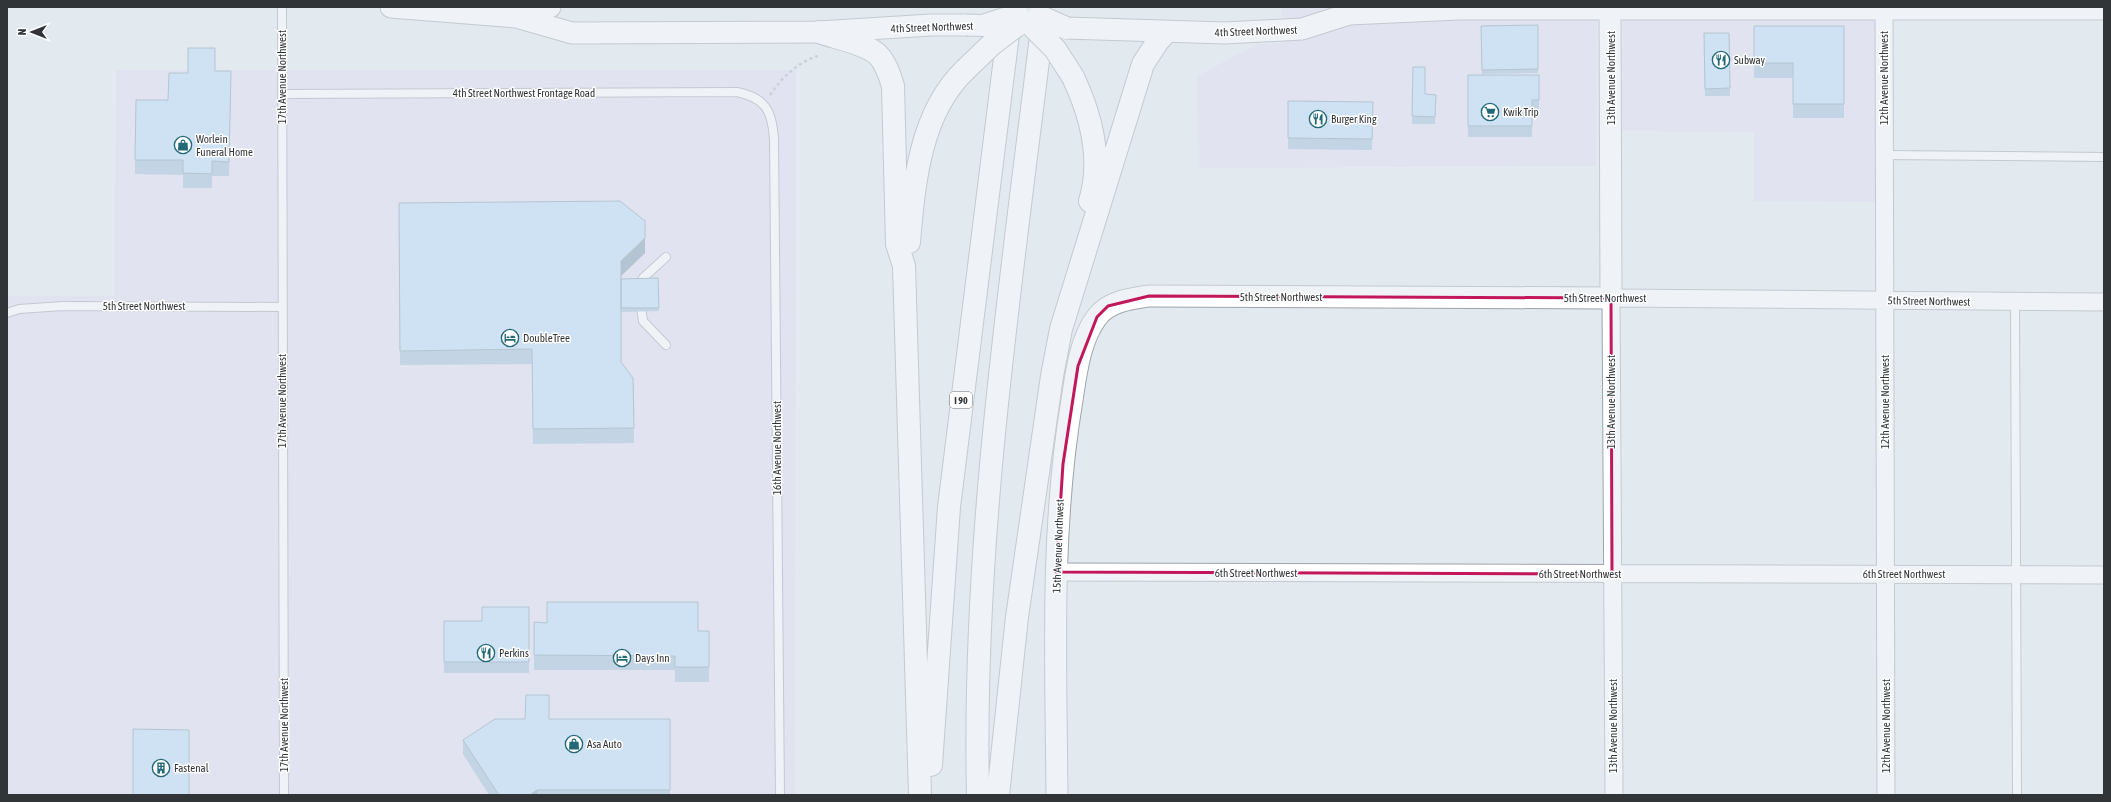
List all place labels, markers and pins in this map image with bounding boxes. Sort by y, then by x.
restaurant icon: Subway [1711,50,1731,70]
place label: Subway [1734,54,1766,66]
supermarket icon: Kwik Trip [1480,102,1500,122]
place label: Kwik Trip [1503,106,1539,118]
restaurant icon: Burger King [1308,109,1328,129]
place label: Burger King [1331,113,1377,125]
place label: Worlein Funeral Home [196,133,253,158]
shop icon: Worlein Funeral Home [173,135,193,155]
hotel icon: DoubleTree [500,328,520,348]
place label: DoubleTree [523,332,570,344]
restaurant icon: Perkins [476,643,496,663]
place label: Perkins [499,647,529,659]
hotel icon: Days Inn [612,648,632,668]
place label: Days Inn [635,652,670,664]
shop icon: Asa Auto [564,734,584,754]
place label: Asa Auto [587,738,622,750]
building icon: Fastenal [151,758,171,778]
place label: Fastenal [174,762,209,774]

